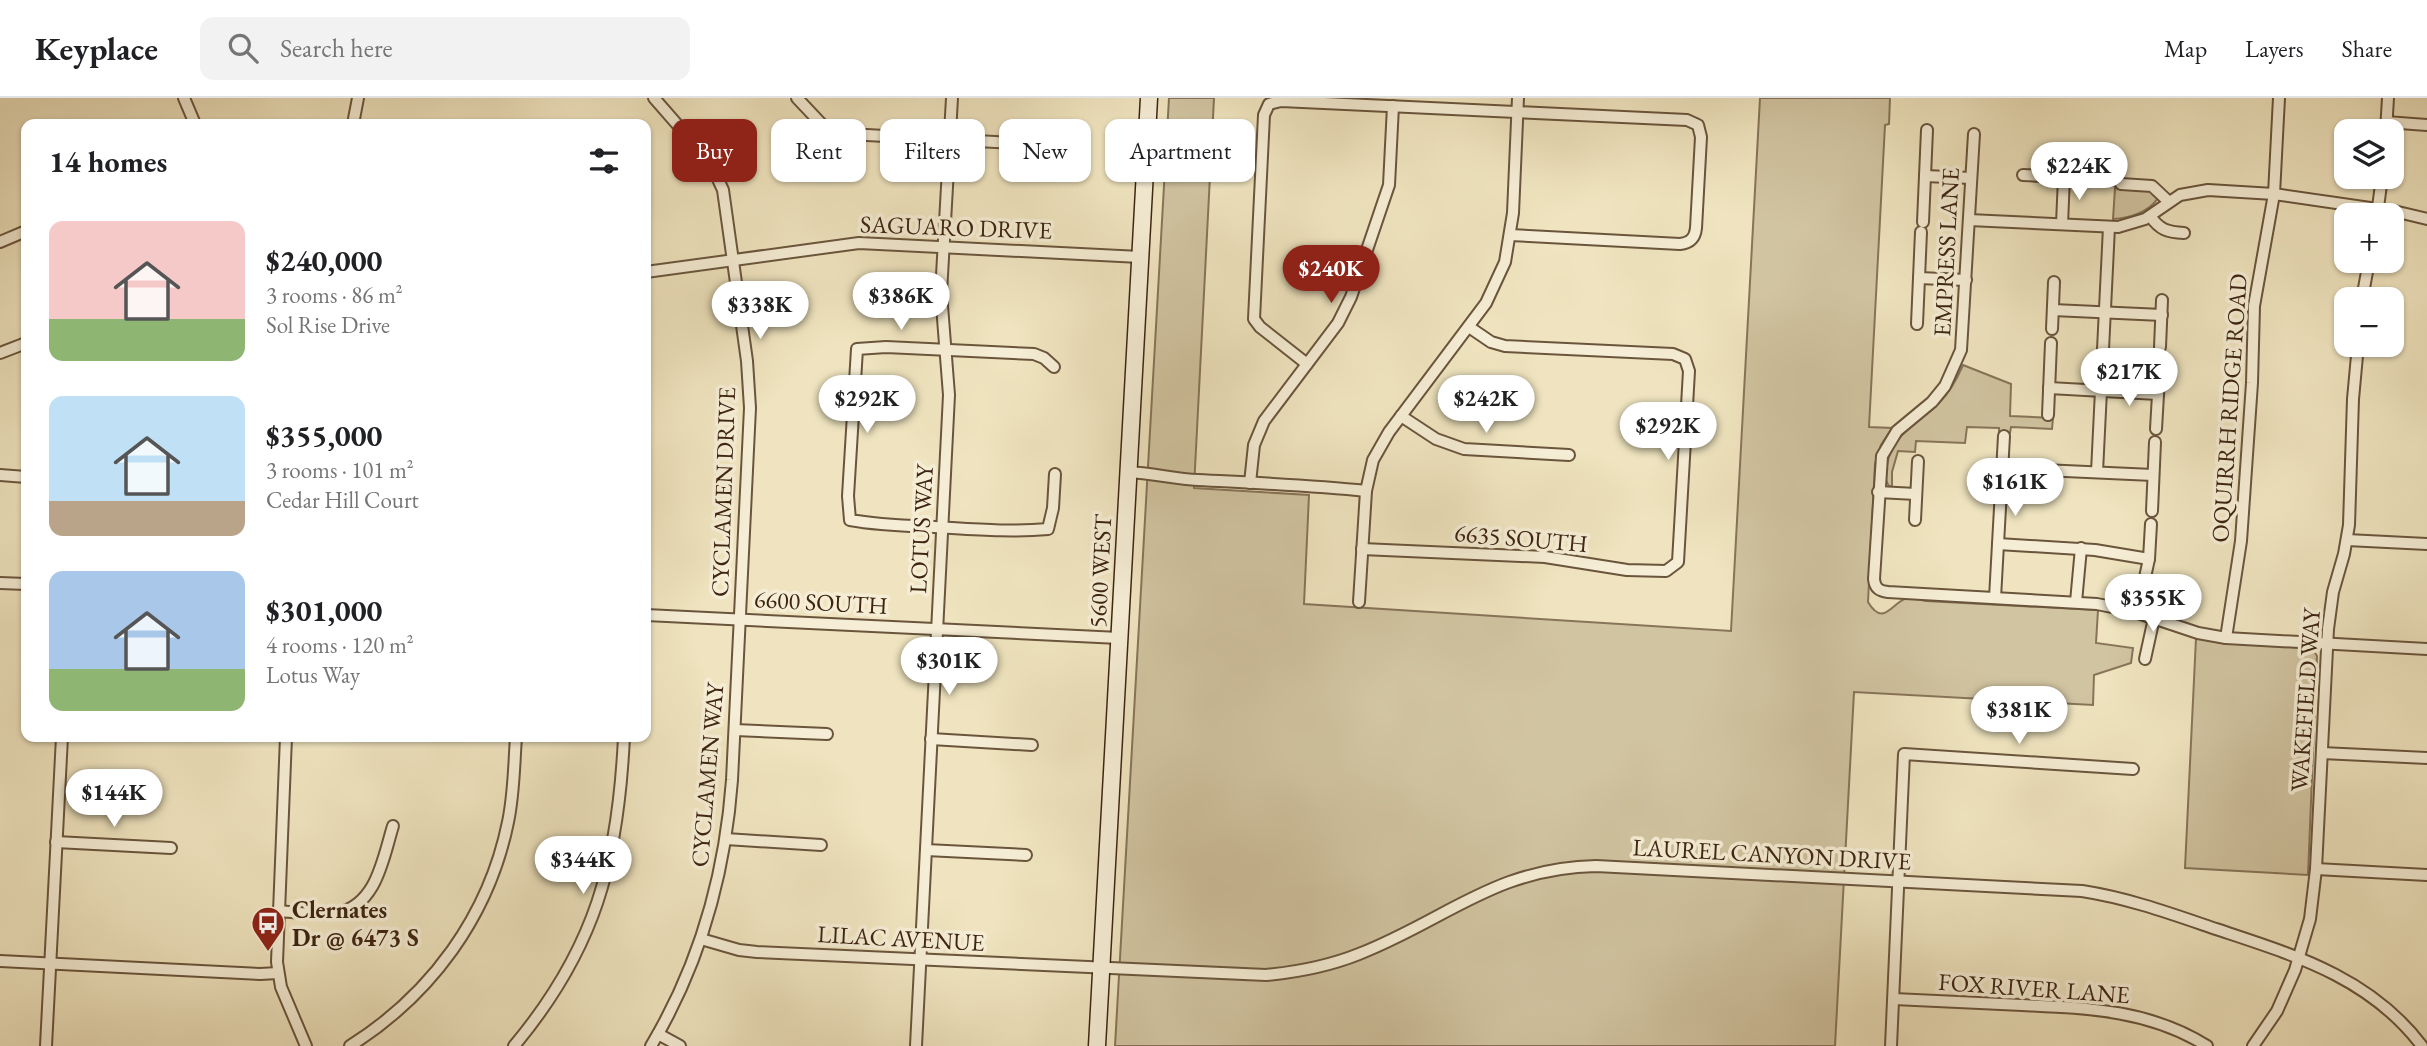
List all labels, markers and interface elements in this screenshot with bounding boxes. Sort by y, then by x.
search box [200,17,690,80]
text: Keyplace [35,27,158,70]
icon: search [224,29,262,67]
text: Search here [280,31,393,65]
text: Map [2164,33,2207,64]
text: Layers [2245,33,2304,64]
text: Share [2342,33,2392,64]
chip: Buy [672,119,757,182]
chip: Rent [771,119,866,182]
chip: Filters [880,119,985,182]
chip: New [999,119,1091,182]
chip: Apartment [1105,119,1255,182]
map controls [2334,119,2404,357]
button: layers [2334,119,2404,189]
text: 14 homes [49,142,167,181]
icon: filters [585,142,623,180]
pin: $224K [2030,142,2128,202]
text: $224K [2047,150,2111,180]
street label: EMPRESS LANE [1926,167,1966,337]
button: + [2334,203,2404,273]
street label: SAGUARO DRIVE [859,208,1053,246]
text: $240,000 [266,241,382,280]
pin: $240K [1282,246,1380,305]
icon: home [105,249,189,333]
text: $240K [1299,253,1363,283]
pin: $386K [852,272,950,332]
street label: OQUIRRH RIDGE ROAD [2204,272,2254,544]
text: 3 rooms · 86 m² [266,280,403,310]
text: $386K [869,280,933,310]
pin: $338K [711,282,809,341]
button: − [2334,287,2404,357]
text: $338K [728,289,792,319]
text: Sol Rise Drive [266,310,390,340]
pin: $217K [2080,348,2178,408]
text: $217K [2097,356,2161,386]
pin: $292K [818,376,916,435]
pin: $242K [1437,376,1535,435]
text: $292K [835,383,899,413]
text: $242K [1454,383,1518,413]
street label: CYCLAMEN DRIVE [704,386,742,598]
pin: $292K [1619,402,1717,462]
text: $292K [1636,410,1700,440]
text: $355,000 [266,416,382,455]
icon: home [105,424,189,508]
text: 3 rooms · 101 m² [266,455,414,485]
pin: $161K [1966,458,2064,518]
street label: LOTUS WAY [902,463,940,594]
text: $161K [1983,466,2047,496]
text: Cedar Hill Court [266,485,419,515]
street label: 5600 WEST [1082,513,1119,629]
street label: 6635 SOUTH [1453,517,1589,559]
pin: $355K [2104,574,2202,634]
text: $355K [2121,582,2185,612]
street label: 6600 SOUTH [753,583,889,621]
text: $301,000 [266,591,382,630]
icon: home [105,599,189,683]
street label: WAKEFIELD WAY [2283,606,2327,793]
text: 4 rooms · 120 m² [266,630,414,660]
pin: $301K [900,638,998,697]
text: $301K [917,645,981,675]
text: Lotus Way [266,660,360,690]
street label: CYCLAMEN WAY [684,681,731,868]
pin: $381K [1970,686,2068,746]
text: $381K [1987,694,2051,724]
pin: $144K [65,770,163,829]
text: $144K [82,777,146,807]
street label: LAUREL CANYON DRIVE [1632,831,1912,877]
pin: $344K [534,836,632,896]
text: $344K [551,844,615,874]
place label: Clernates Dr @ 6473 S [292,894,419,953]
bus stop icon: Clernates Dr @ 6473 S [249,904,287,953]
street label: LILAC AVENUE [817,918,985,958]
street label: FOX RIVER LANE [1937,966,2131,1010]

